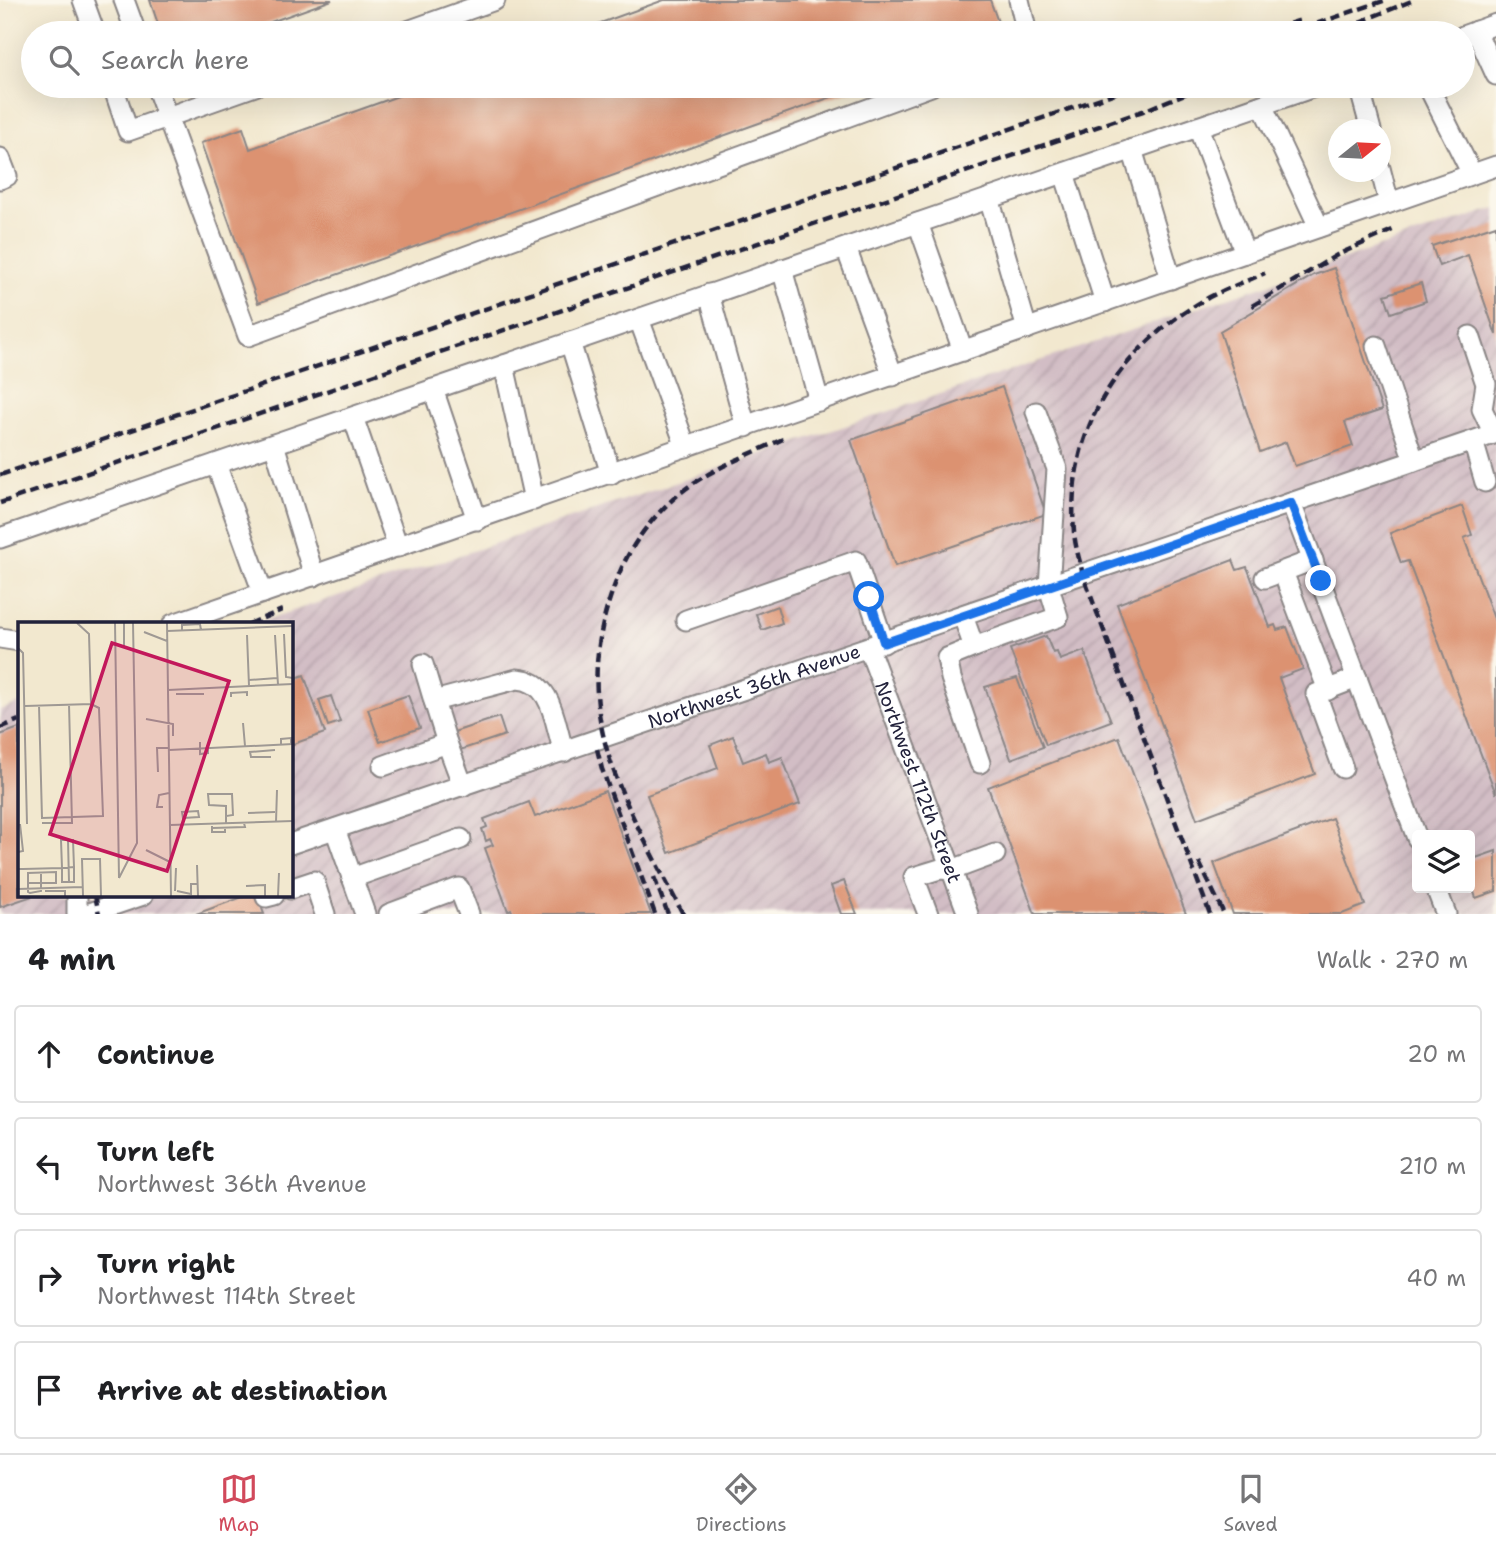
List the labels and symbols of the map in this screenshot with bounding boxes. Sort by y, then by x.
north arrow [1328,119,1391,182]
route end [1305,565,1336,596]
route start [853,581,884,612]
inset map [18,622,292,897]
street label: Northwest 36th Avenue [644,638,863,734]
street label: Northwest 112th Street [870,678,968,886]

